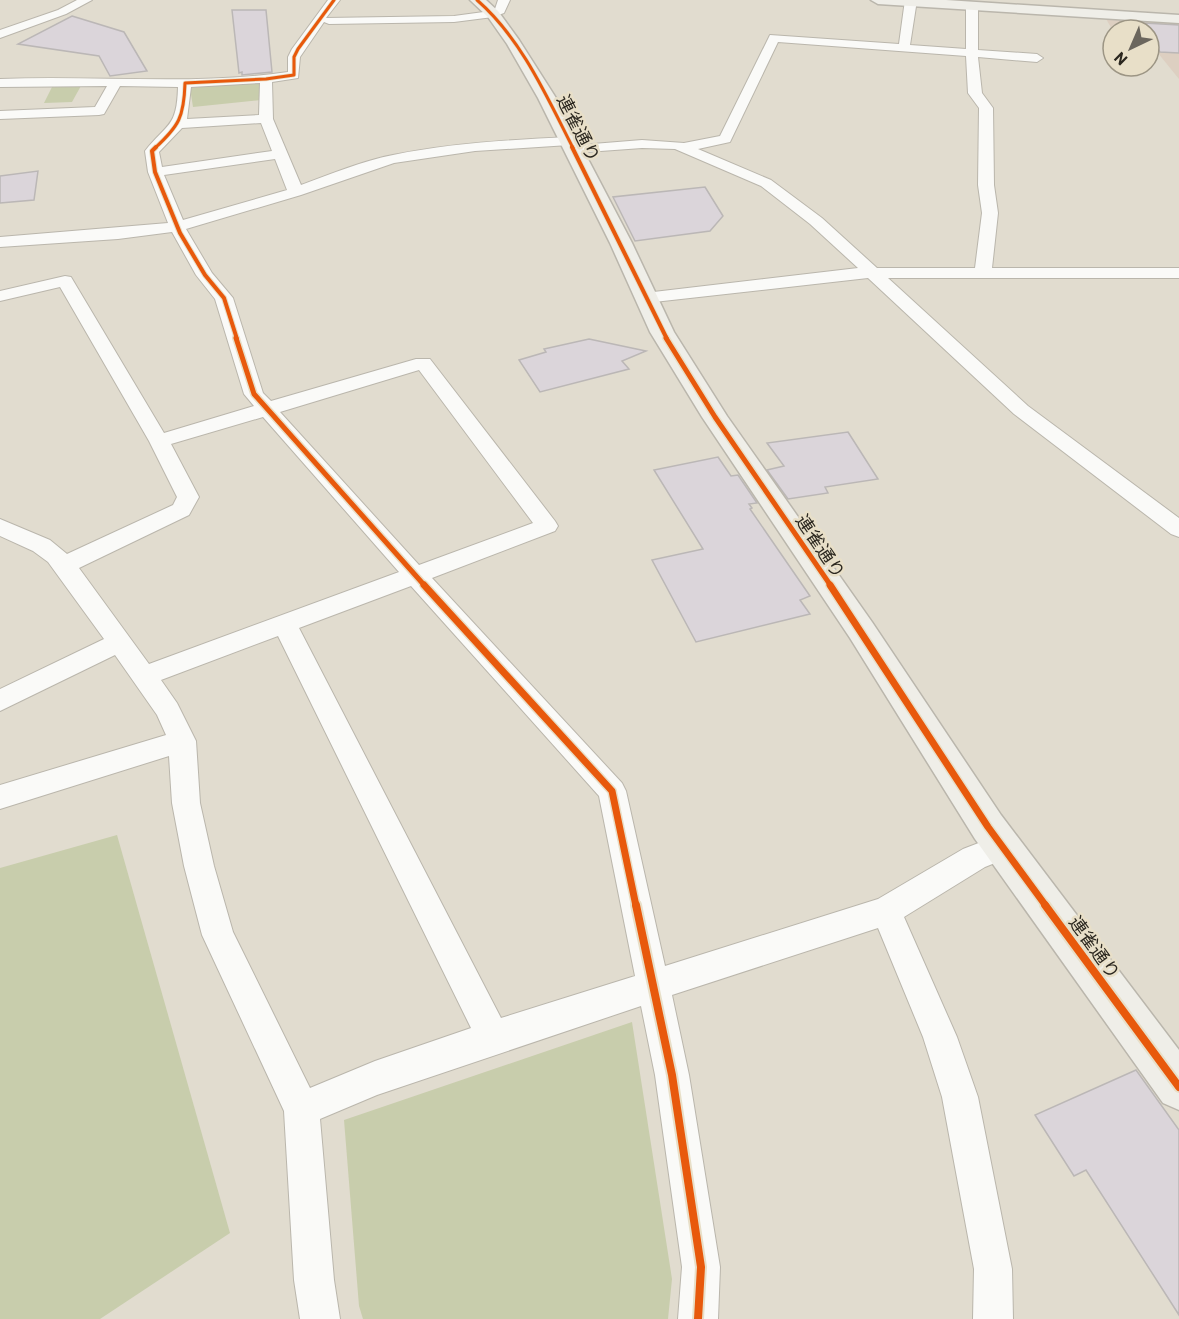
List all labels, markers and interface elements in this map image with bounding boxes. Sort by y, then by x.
north arrow [1101,18,1161,78]
text: N [1110,49,1131,70]
street label: 連雀通り [553,91,605,165]
street label: 連雀通り [792,510,850,582]
street label: 連雀通り [1065,911,1125,983]

